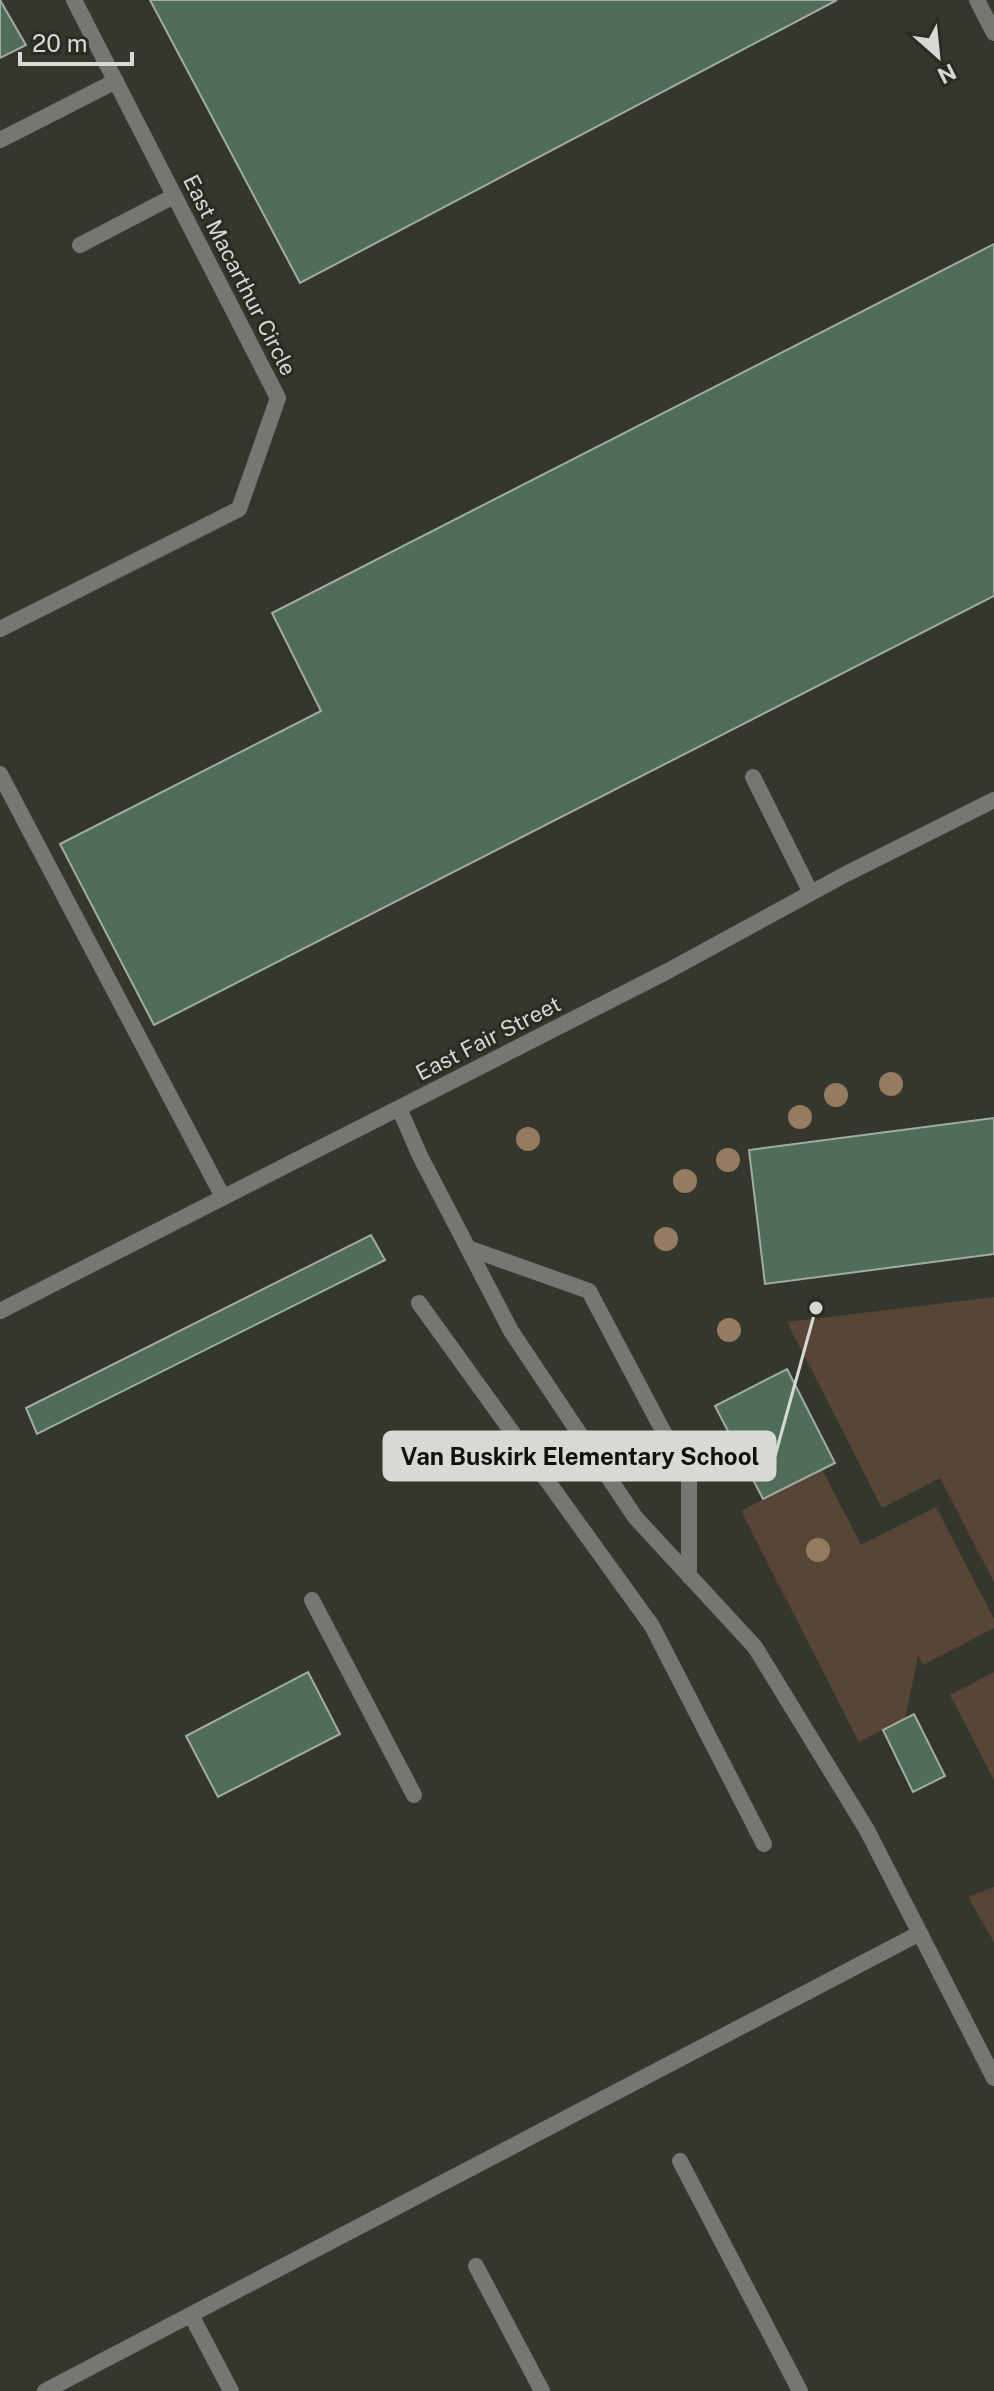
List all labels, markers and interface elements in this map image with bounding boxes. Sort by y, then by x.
scale bar [20,16,132,66]
north arrow [898,16,978,96]
text: 20 m [32,29,88,57]
text: N [934,58,961,89]
street label: East Macarthur Circle [178,170,302,380]
street label: East Fair Street [411,990,565,1086]
callout: Van Buskirk Elementary School [384,1432,775,1480]
text: Van Buskirk Elementary School [401,1442,759,1470]

